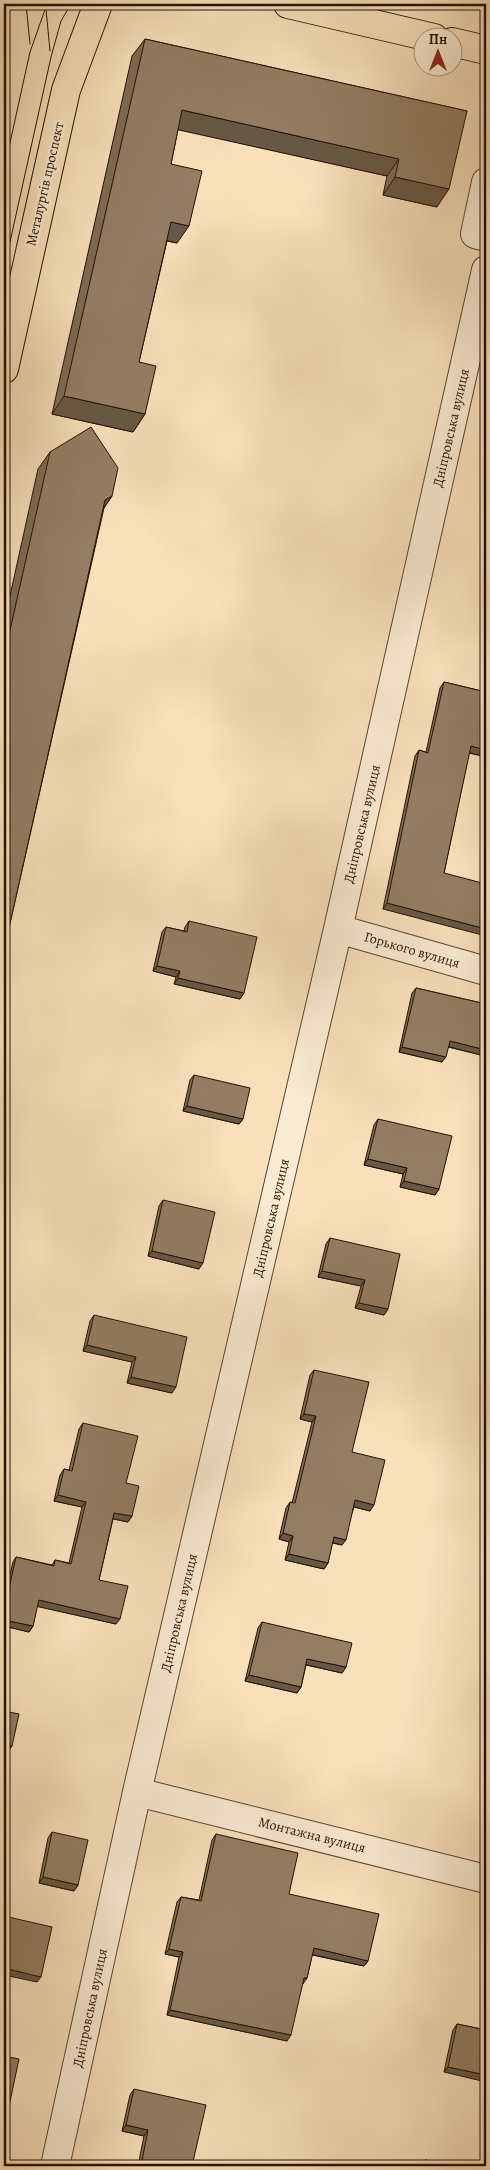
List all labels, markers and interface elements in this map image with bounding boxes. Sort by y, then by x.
north arrow [412,28,462,78]
text: Пн [429,30,447,49]
street label: Металургів проспект [21,120,69,248]
street label: Дніпровська вулиця [428,367,474,489]
street label: Дніпровська вулиця [339,763,385,885]
street label: Горького вулиця [362,927,462,973]
street label: Дніпровська вулиця [248,1157,294,1279]
street label: Дніпровська вулиця [156,1552,202,1674]
street label: Монтажна вулиця [256,1812,368,1858]
street label: Дніпровська вулиця [68,1947,112,2069]

